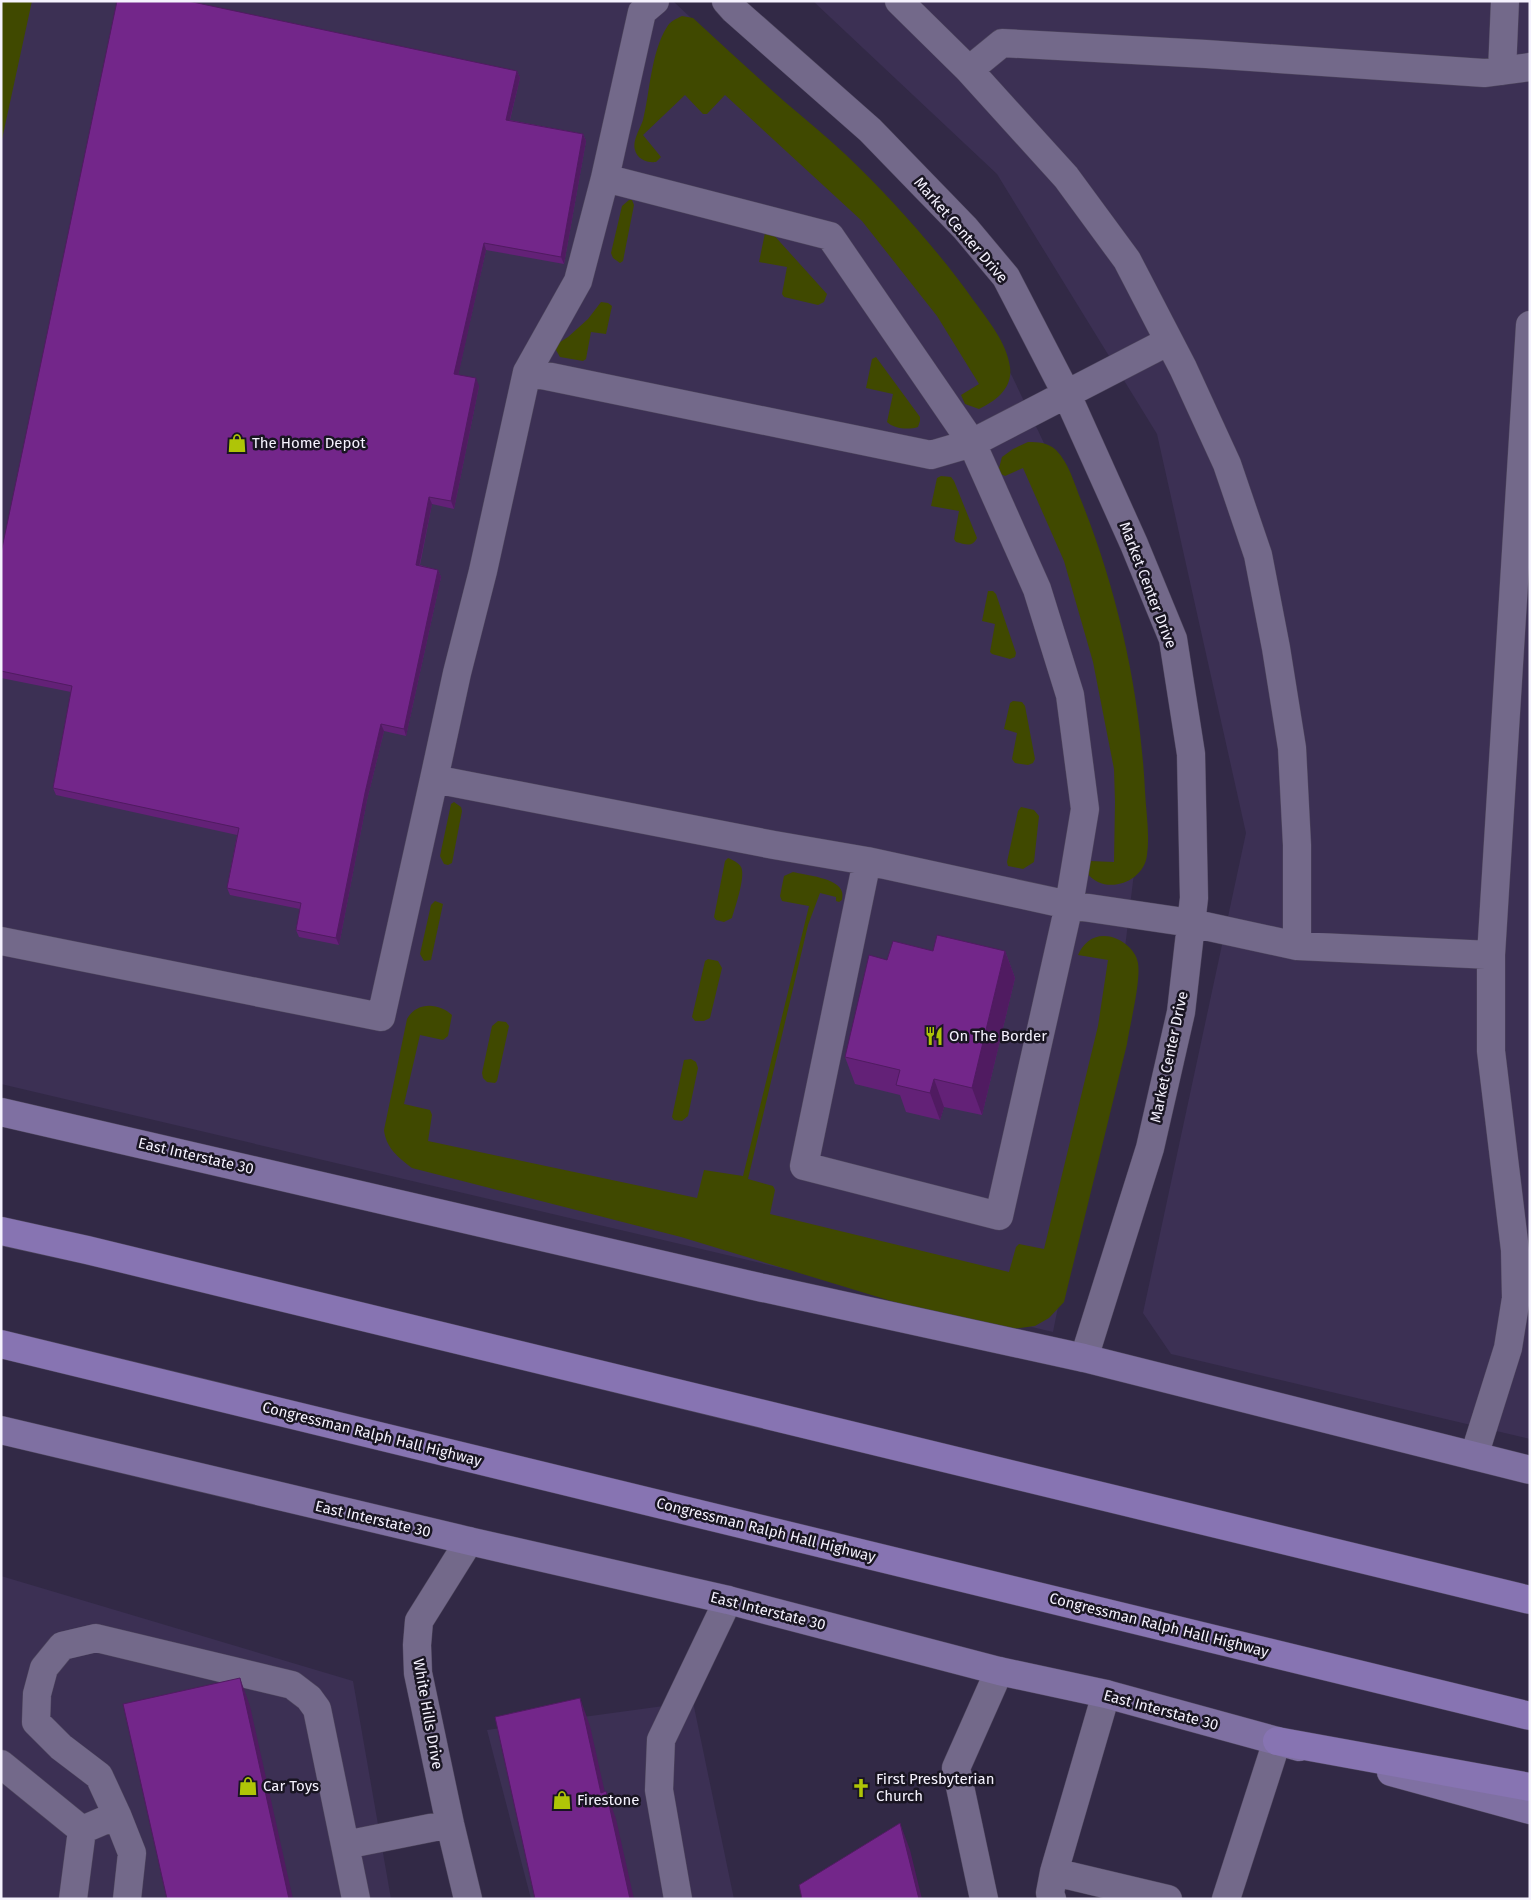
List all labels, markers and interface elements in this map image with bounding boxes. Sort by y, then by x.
street label: Market Center Drive [910,173,1012,287]
shop icon: The Home Depot [226,432,248,454]
place label: The Home Depot [252,434,366,452]
street label: Market Center Drive [1116,519,1180,651]
street label: Market Center Drive [1146,990,1192,1124]
restaurant icon: On The Border [923,1025,945,1047]
place label: On The Border [949,1027,1047,1045]
street label: East Interstate 30 [136,1134,256,1178]
street label: Congressman Ralph Hall Highway [260,1398,484,1470]
street label: Congressman Ralph Hall Highway [654,1494,878,1566]
street label: East Interstate 30 [313,1497,433,1541]
street label: East Interstate 30 [709,1588,827,1634]
street label: Congressman Ralph Hall Highway [1047,1589,1271,1661]
street label: White Hills Drive [409,1657,447,1771]
street label: East Interstate 30 [1102,1686,1220,1734]
place label: First Presbyterian Church [876,1770,995,1805]
shop icon: Car Toys [237,1775,259,1797]
place label: Car Toys [263,1777,319,1795]
church icon: First Presbyterian Church [850,1777,872,1799]
shop icon: Firestone [551,1789,573,1811]
place label: Firestone [577,1791,640,1809]

